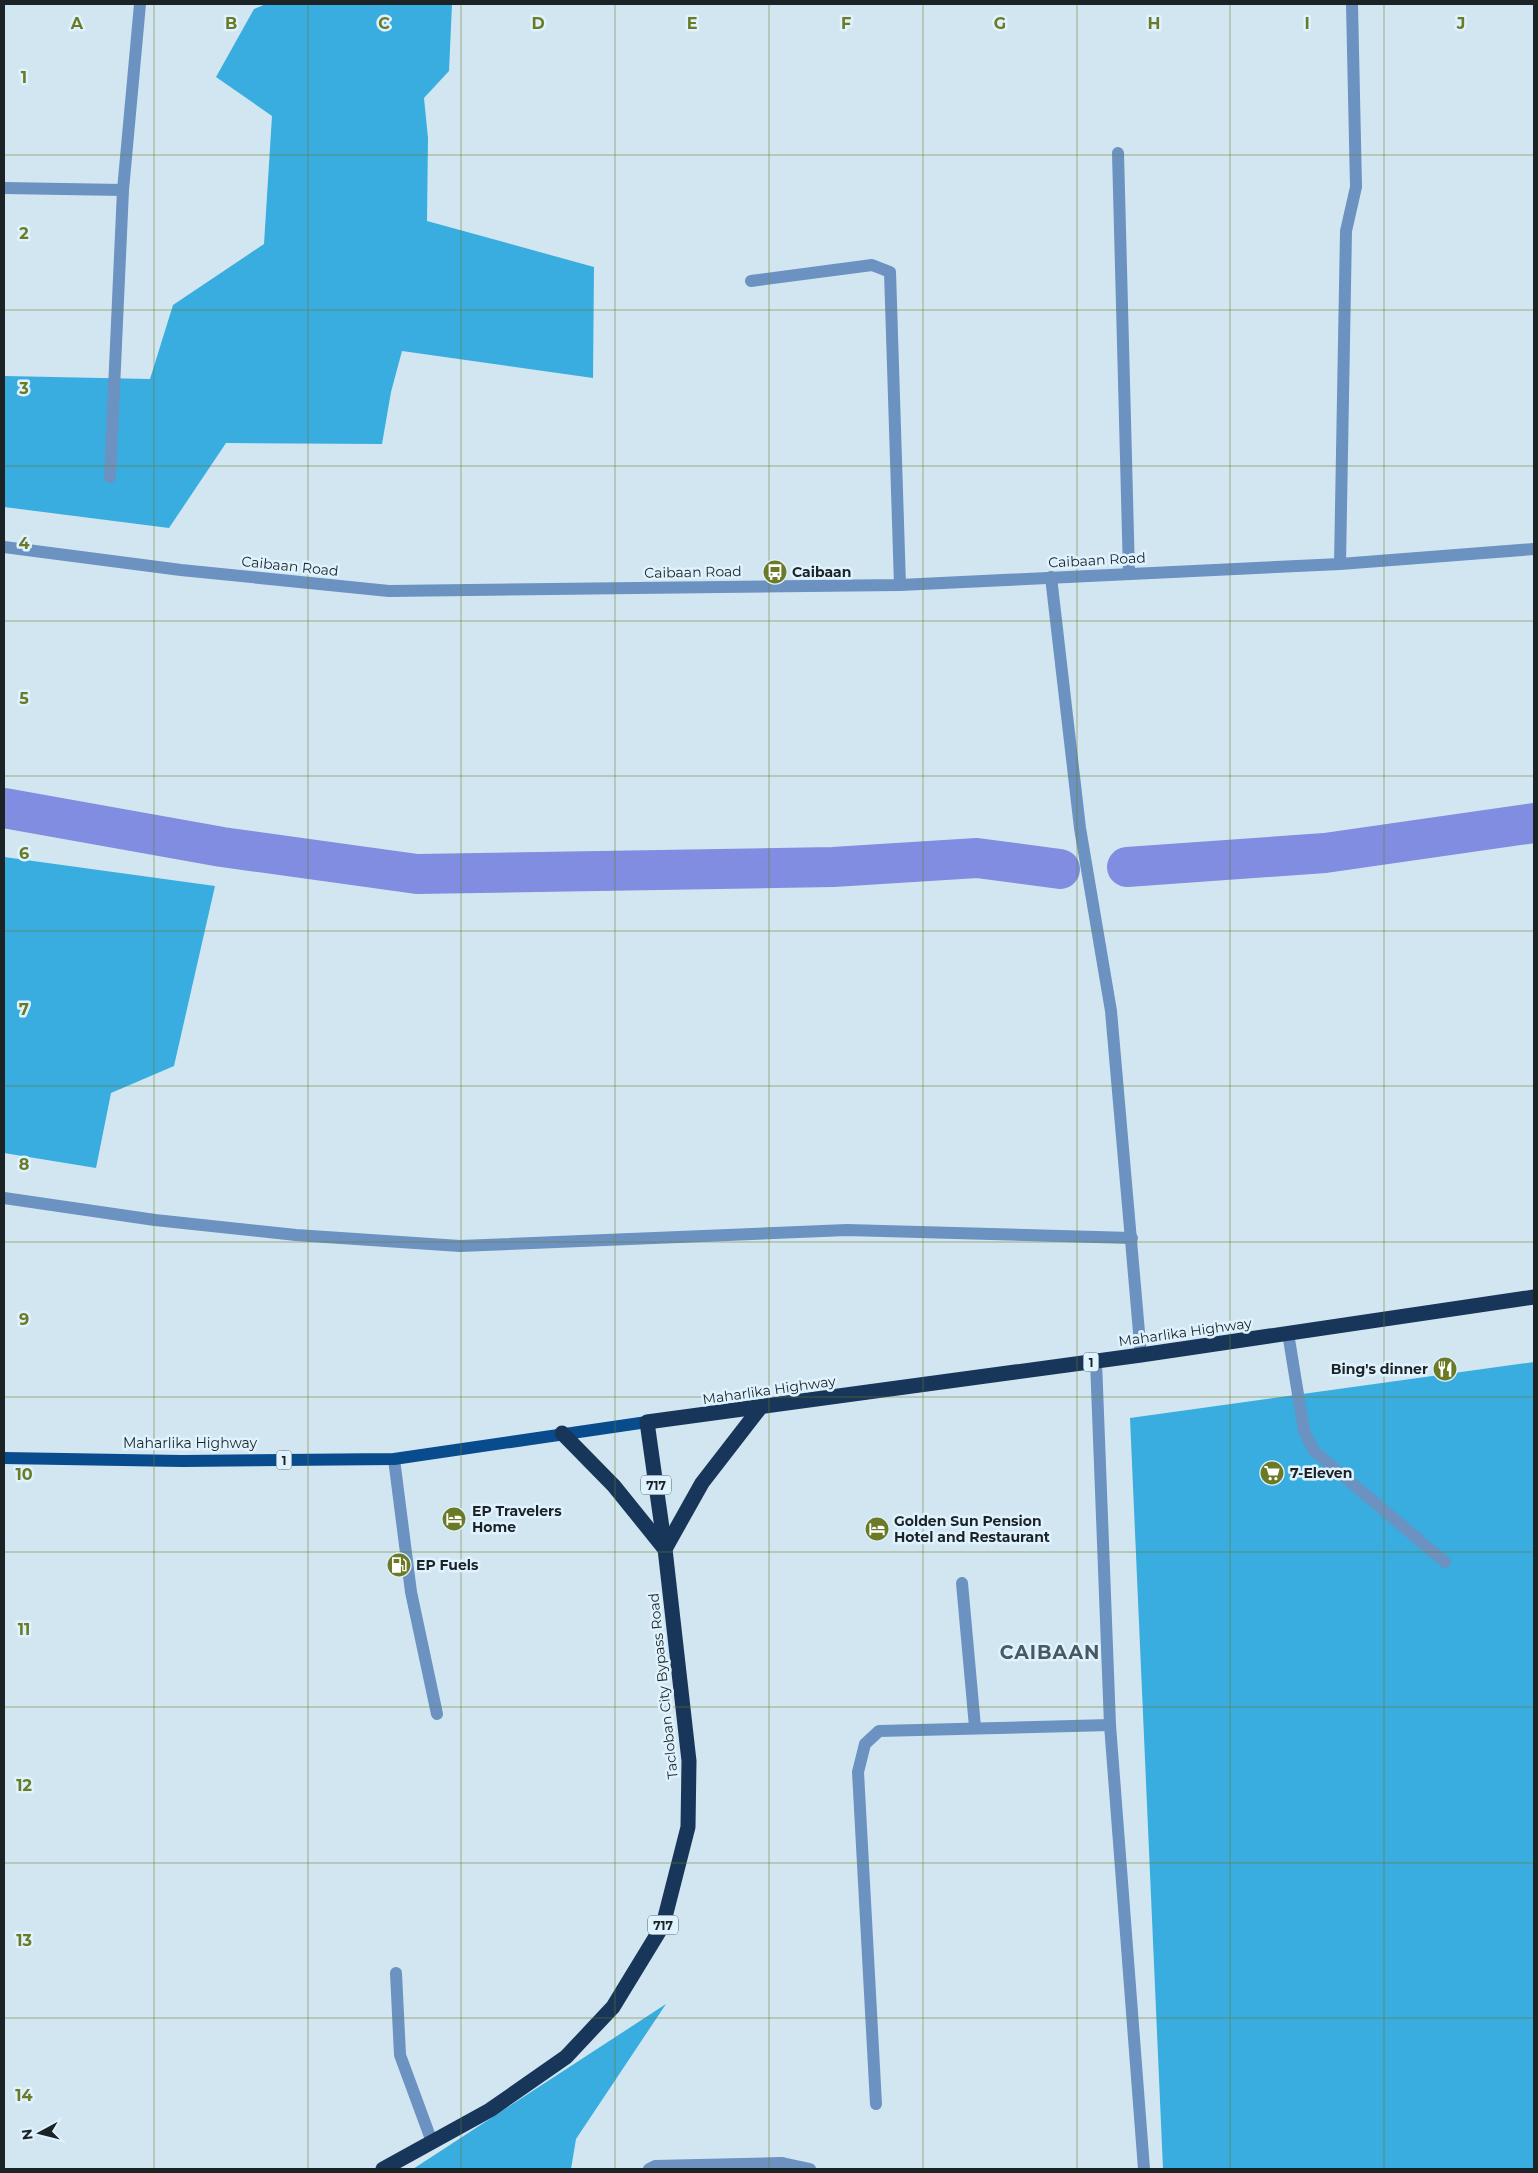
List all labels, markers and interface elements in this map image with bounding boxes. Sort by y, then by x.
text: A [70,14,84,33]
text: B [225,14,237,33]
text: C [378,14,390,33]
text: D [531,14,545,33]
text: E [687,14,697,33]
text: F [841,14,851,33]
text: G [994,14,1006,33]
text: H [1148,14,1160,33]
text: I [1304,14,1310,33]
text: J [1456,14,1465,33]
text: 1 [21,68,27,87]
text: 2 [19,224,29,243]
text: 3 [18,379,29,398]
text: 4 [18,534,30,553]
street label: Caibaan Road [1048,548,1146,572]
street label: Caibaan Road [241,552,339,580]
bus stop icon: Caibaan [762,559,788,585]
street label: Caibaan Road [644,562,742,582]
place label: Caibaan [792,563,851,581]
text: 5 [19,689,29,708]
text: 6 [19,844,29,863]
text: 7 [19,1000,29,1019]
text: 8 [19,1155,29,1174]
text: 9 [19,1310,29,1329]
street label: Maharlika Highway [1117,1314,1253,1350]
road number: 1 [1084,1352,1098,1371]
restaurant icon: Bing's dinner [1432,1356,1458,1382]
place label: Bing's dinner [1331,1360,1428,1378]
street label: Maharlika Highway [701,1372,837,1408]
street label: Maharlika Highway [123,1434,258,1452]
road number: 1 [276,1450,292,1470]
supermarket icon: 7-Eleven [1259,1460,1285,1486]
place label: 7-Eleven [1290,1464,1352,1482]
text: 10 [15,1465,33,1484]
road number: 717 [641,1476,671,1494]
place label: EP Travelers Home [472,1502,562,1536]
hotel icon: EP Travelers Home [441,1506,467,1532]
place label: Golden Sun Pension Hotel and Restaurant [894,1512,1050,1546]
hotel icon: Golden Sun Pension Hotel and Restaurant [864,1516,890,1542]
fuel station icon: EP Fuels [386,1552,412,1578]
place label: EP Fuels [416,1556,479,1574]
street label: Tacloban City Bypass Road [644,1592,682,1780]
text: 11 [18,1620,30,1639]
district label: CAIBAAN [1000,1641,1100,1664]
text: 12 [16,1776,32,1795]
road number: 717 [648,1916,678,1934]
text: 13 [16,1931,32,1950]
text: 14 [15,2086,33,2105]
north arrow [15,2108,65,2158]
text: N [17,2128,37,2141]

